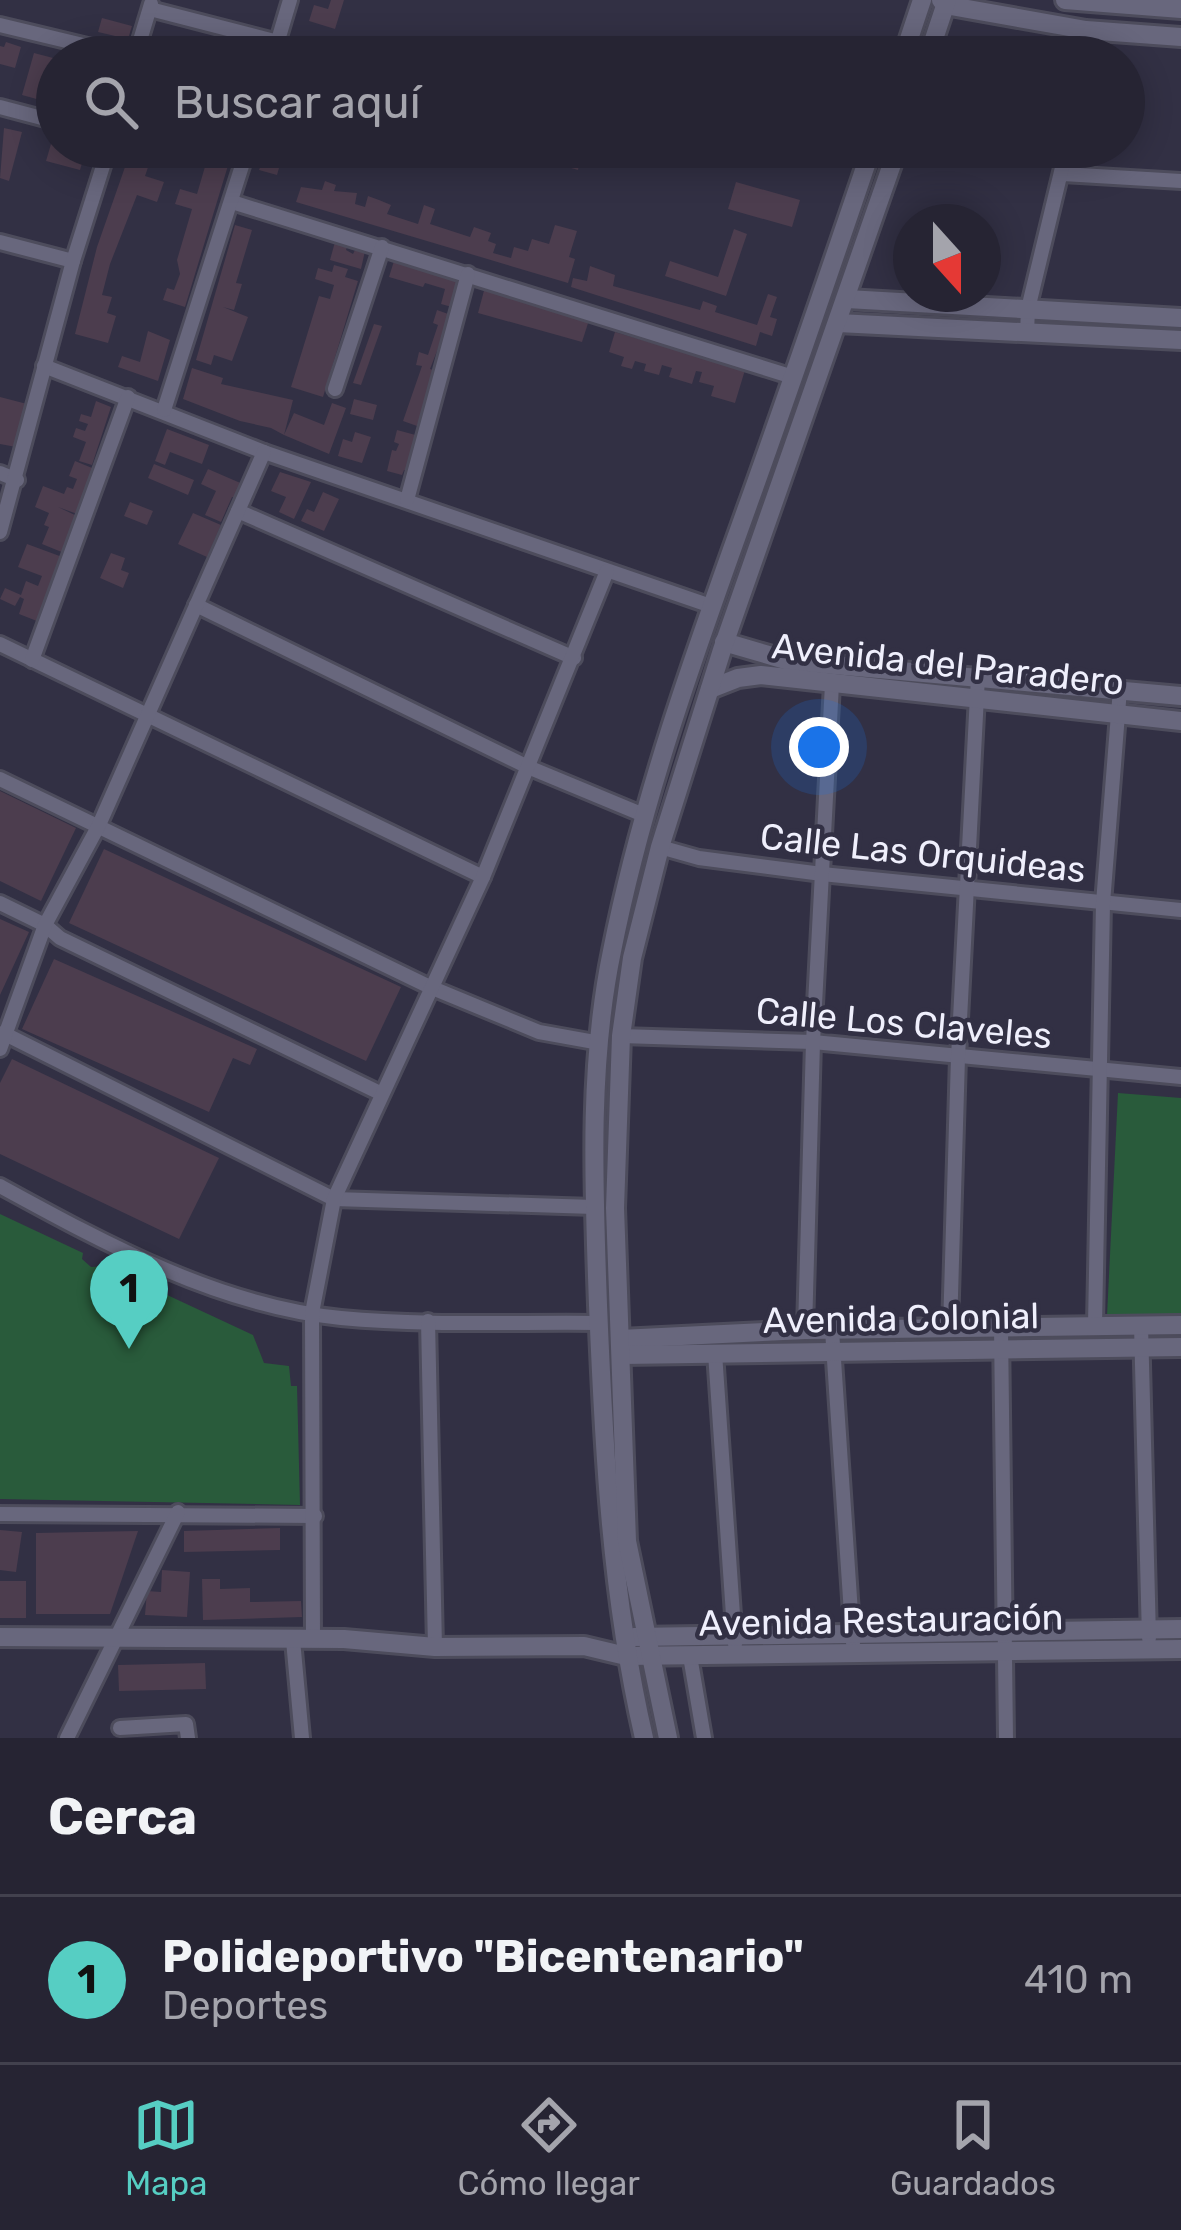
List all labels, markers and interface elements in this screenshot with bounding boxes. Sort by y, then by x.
search box [36,36,1145,168]
icon: search [78,69,144,135]
text: Buscar aquí [174,76,421,129]
north arrow [893,204,1001,312]
street label: Avenida del Paradero [770,624,1126,704]
your location [789,717,849,777]
street label: Calle Las Orquideas [758,815,1088,891]
street label: Calle Los Claveles [754,989,1054,1057]
pin: 1 [90,1250,168,1349]
street label: Avenida Colonial [763,1294,1039,1342]
street label: Avenida Restauración [698,1595,1064,1645]
text: Cerca [48,1786,197,1847]
text: Polideportivo "Bicentenario" [162,1930,804,1983]
text: 1 [77,1957,97,2003]
text: 410 m [1024,1957,1133,2003]
text: Deportes [162,1983,328,2029]
tab: Mapa [125,2092,207,2203]
tab: Cómo llegar [458,2092,640,2203]
tab: Guardados [890,2092,1056,2203]

